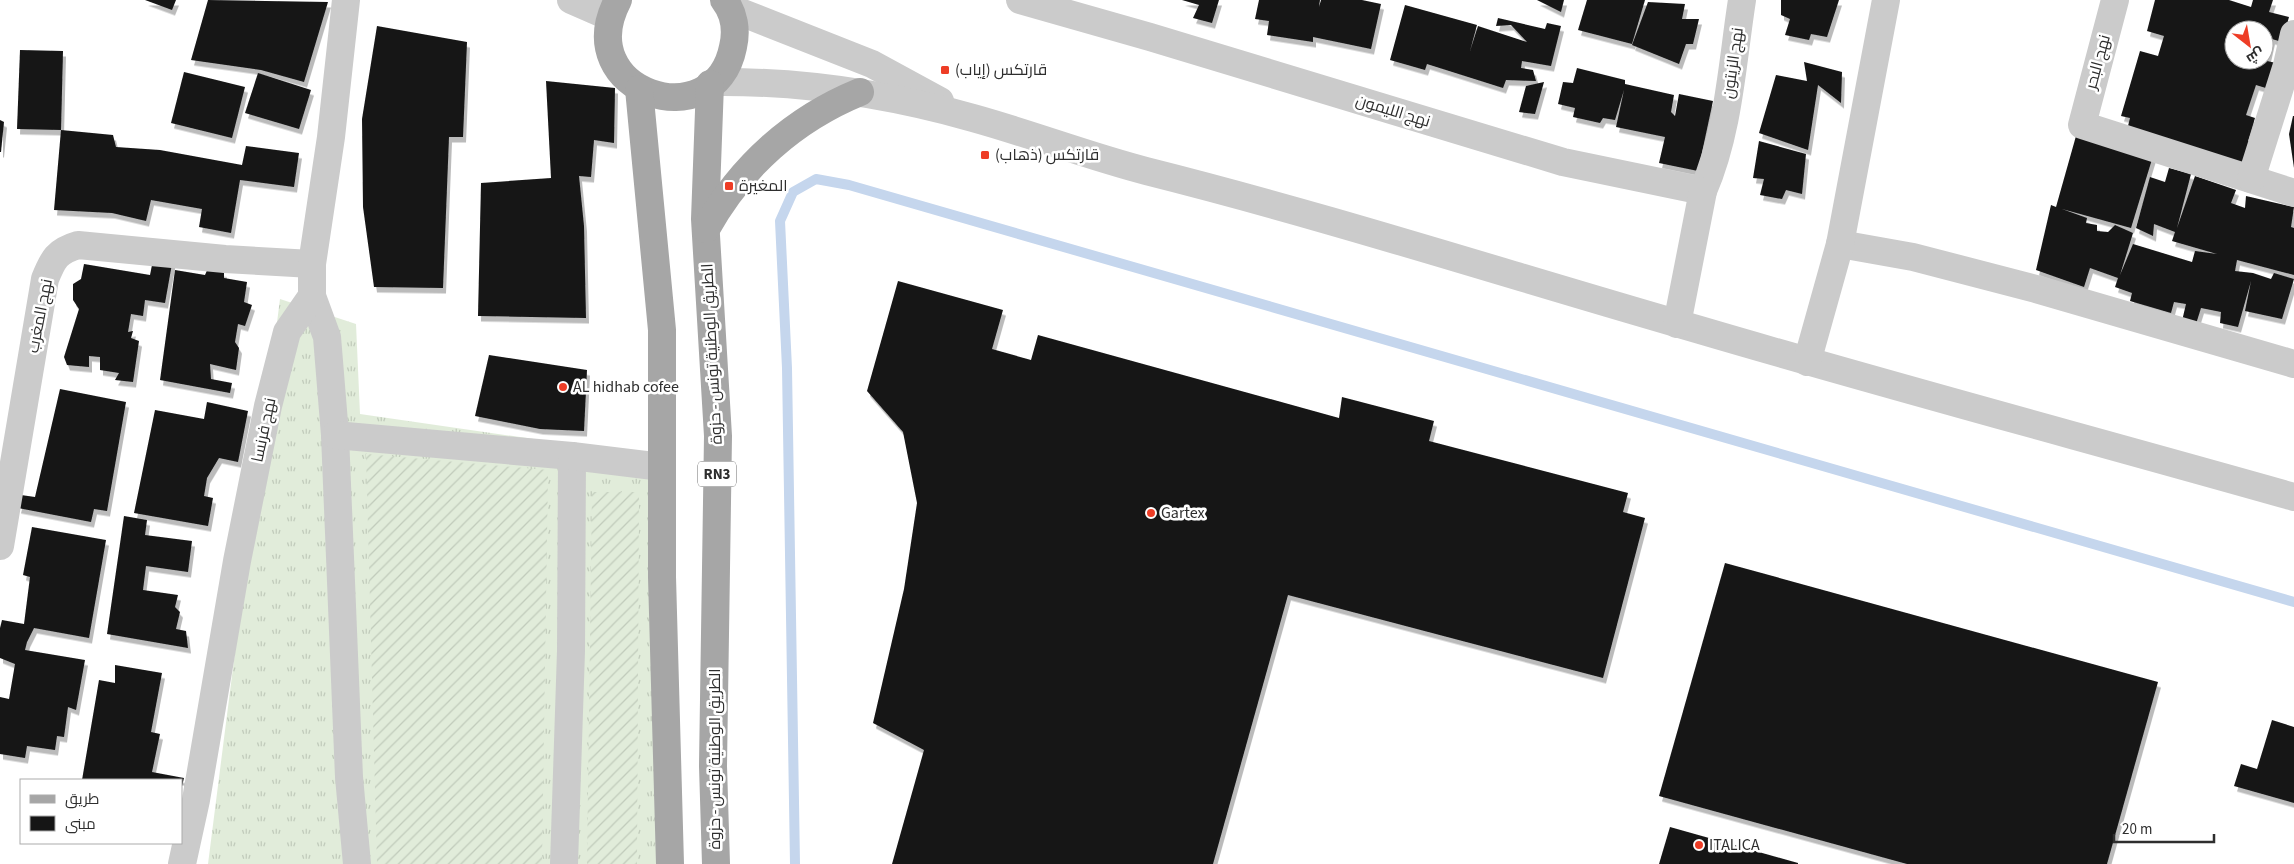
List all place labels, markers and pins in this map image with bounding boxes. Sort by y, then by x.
place label: قارتكس (إياب) [955,59,1047,81]
marker: قارتكس (إياب) [939,64,951,76]
place label: قارتكس (ذهاب) [995,144,1099,166]
marker: قارتكس (ذهاب) [979,149,991,161]
place label: المغيرة [739,175,788,197]
marker: المغيرة [723,180,735,192]
place label: AL hidhab cofee [573,376,679,398]
marker: AL hidhab cofee [557,381,569,393]
place label: Gartex [1161,502,1205,524]
marker: Gartex [1145,507,1157,519]
place label: ITALICA [1709,834,1760,856]
marker: ITALICA [1693,839,1705,851]

